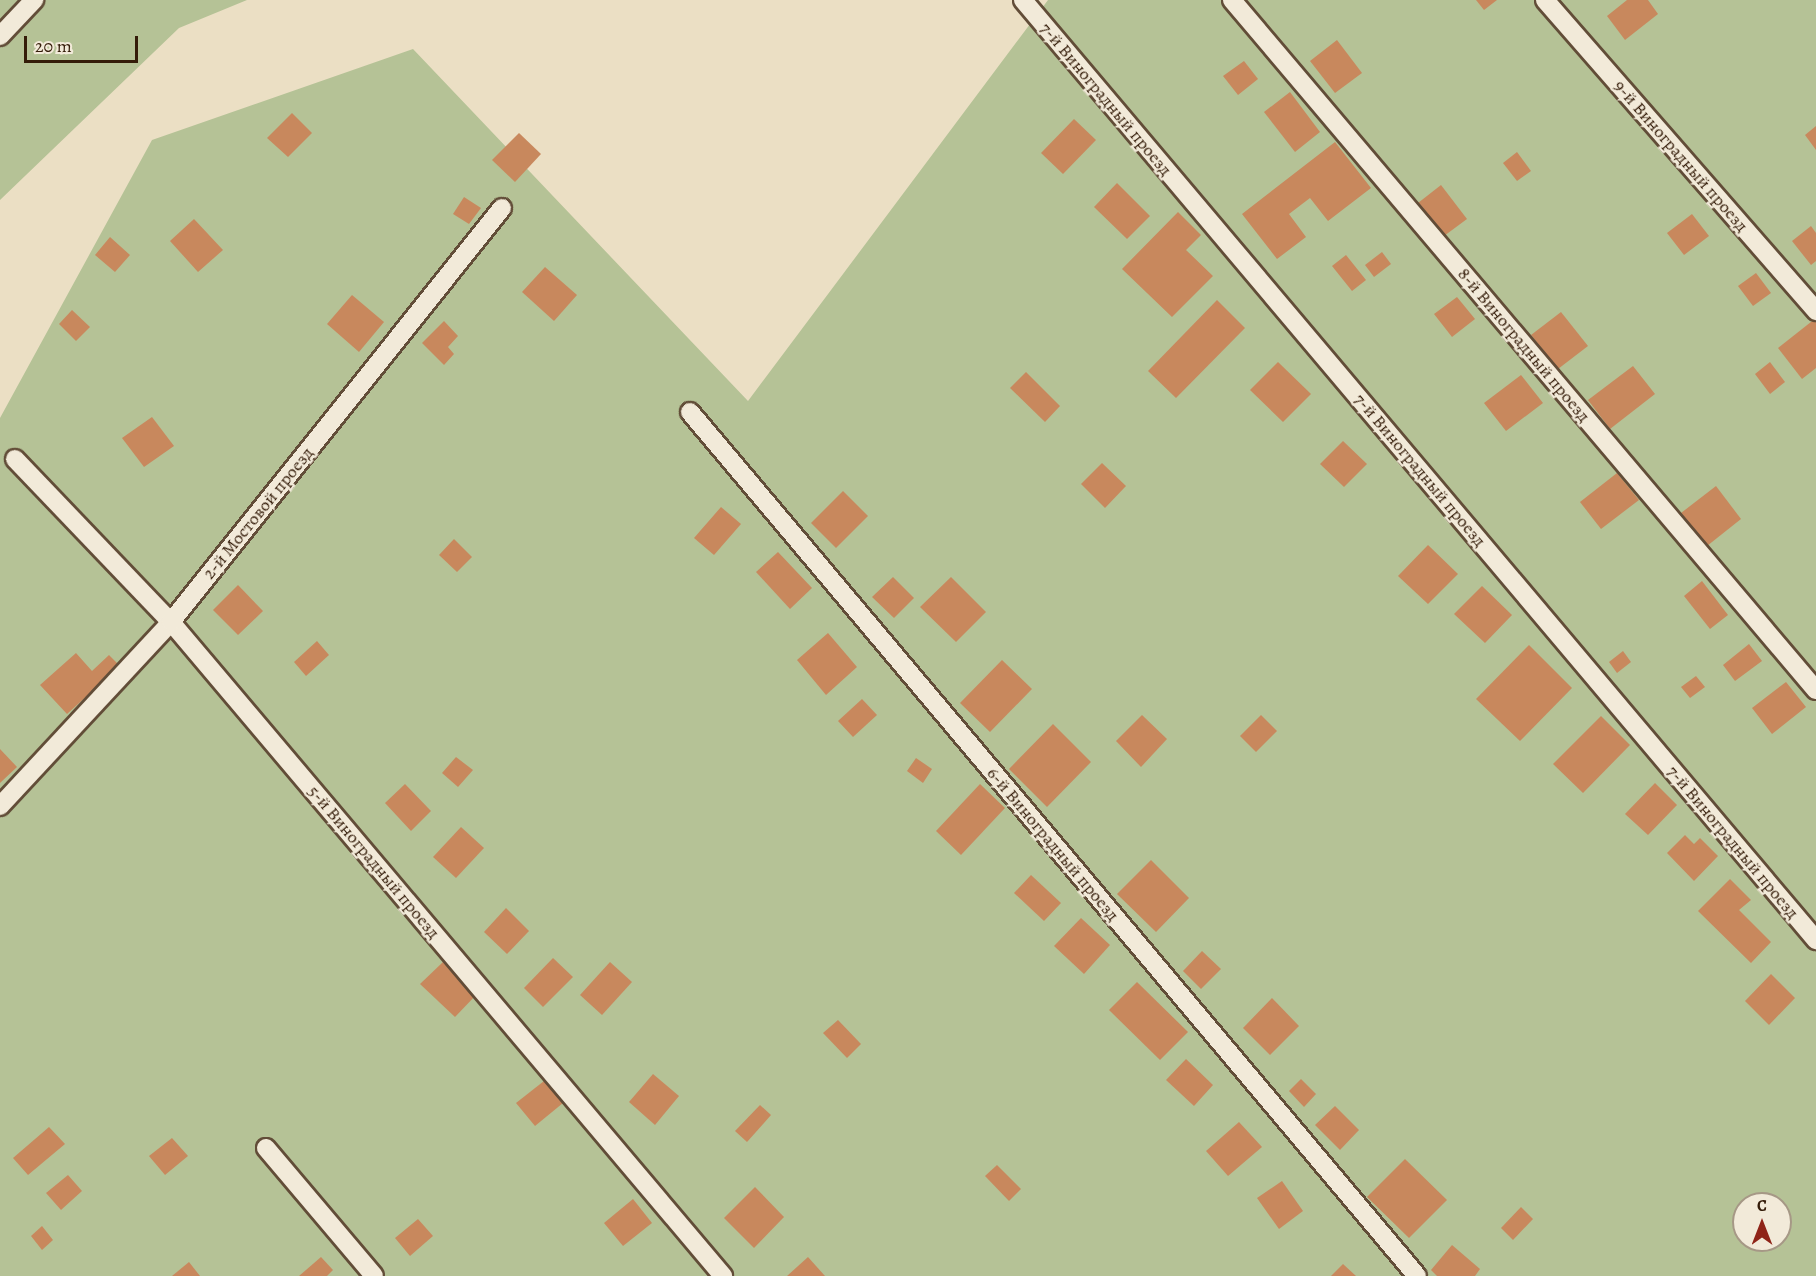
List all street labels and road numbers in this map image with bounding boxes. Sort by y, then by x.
street label: 7-й Виноградный проезд [1036,18,1176,180]
street label: 9-й Виноградный проезд [1609,76,1753,236]
street label: 8-й Виноградный проезд [1453,264,1595,426]
street label: 7-й Виноградный проезд [1350,389,1490,551]
street label: 2-й Мостовой проезд [198,443,318,583]
street label: 7-й Виноградный проезд [1663,761,1803,923]
street label: 6-й Виноградный проезд [982,763,1124,925]
street label: 5-й Виноградный проезд [303,781,445,943]

